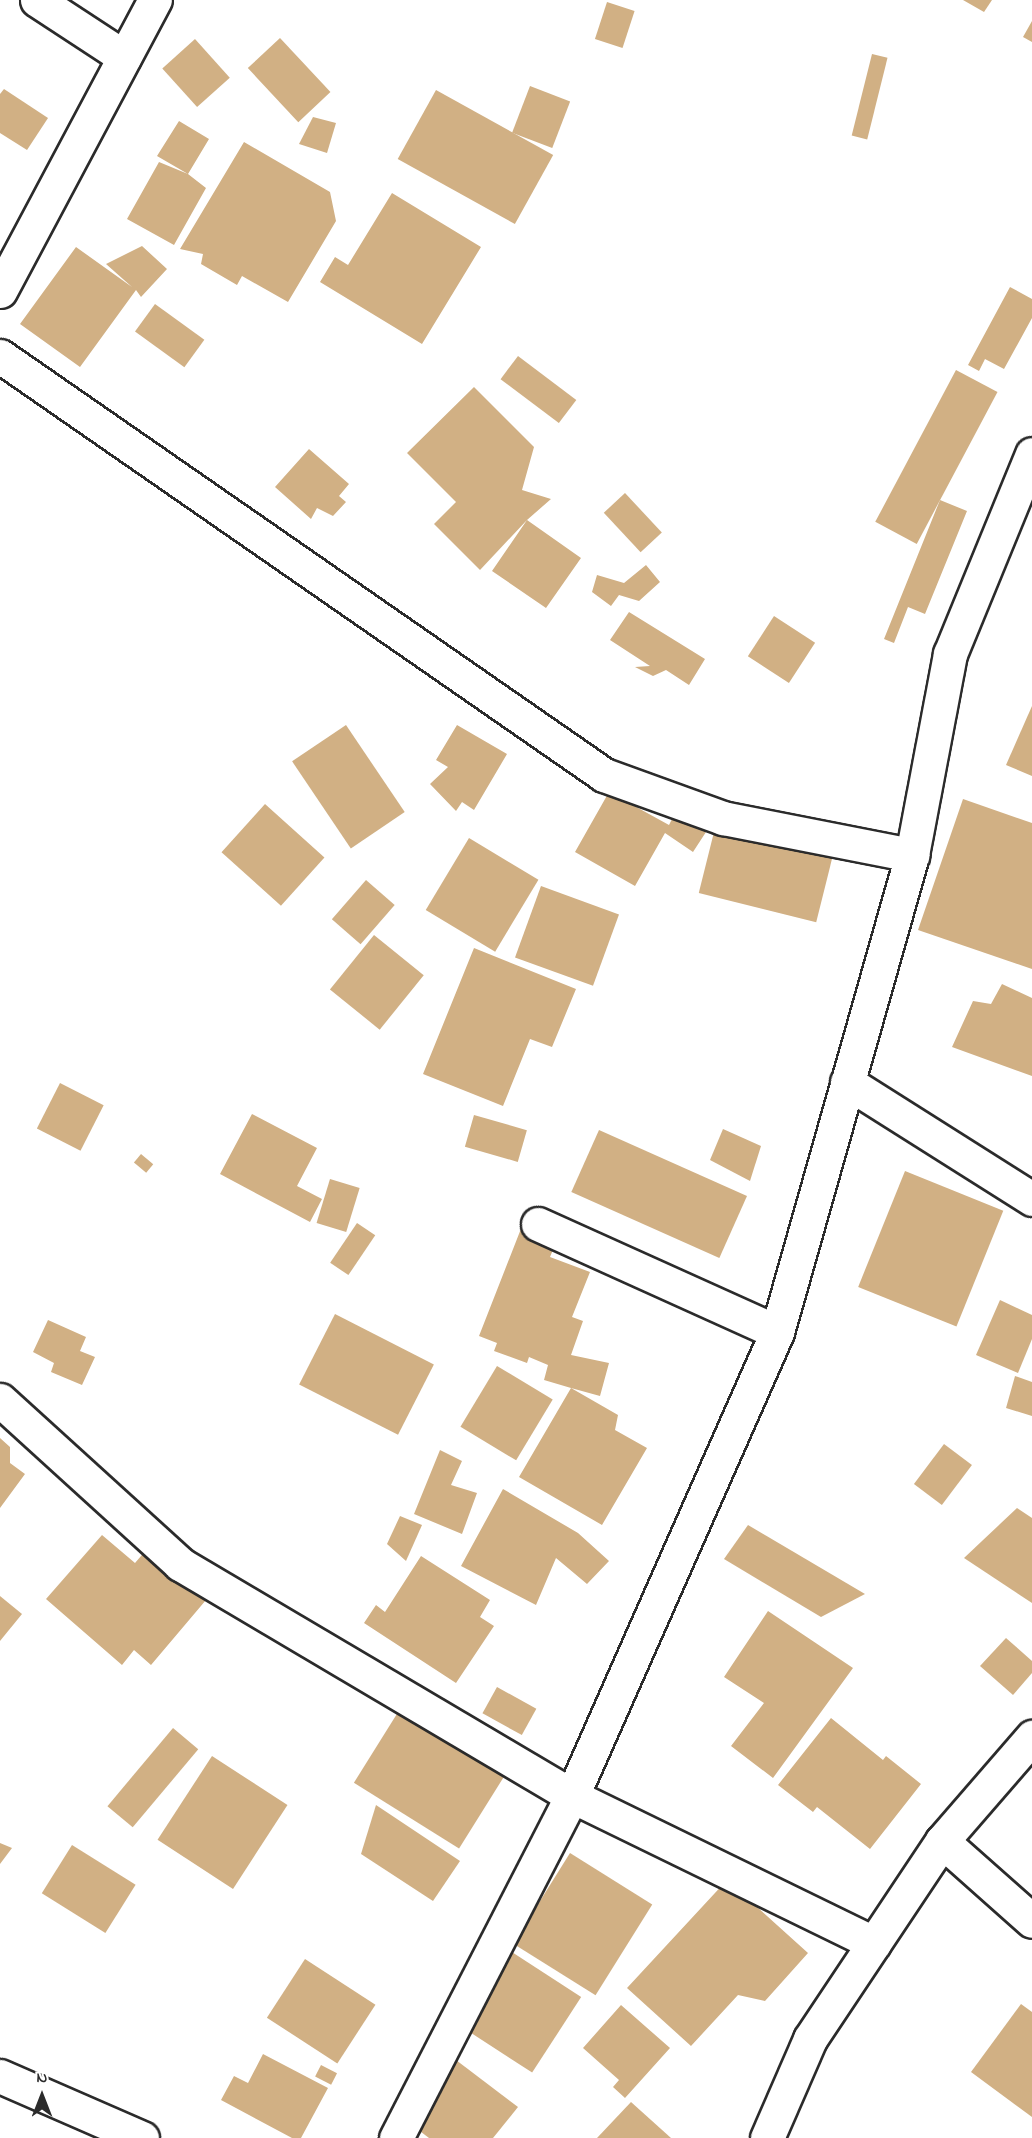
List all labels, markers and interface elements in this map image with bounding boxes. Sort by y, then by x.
north arrow [12,2066,72,2126]
text: N [37,2066,47,2090]

